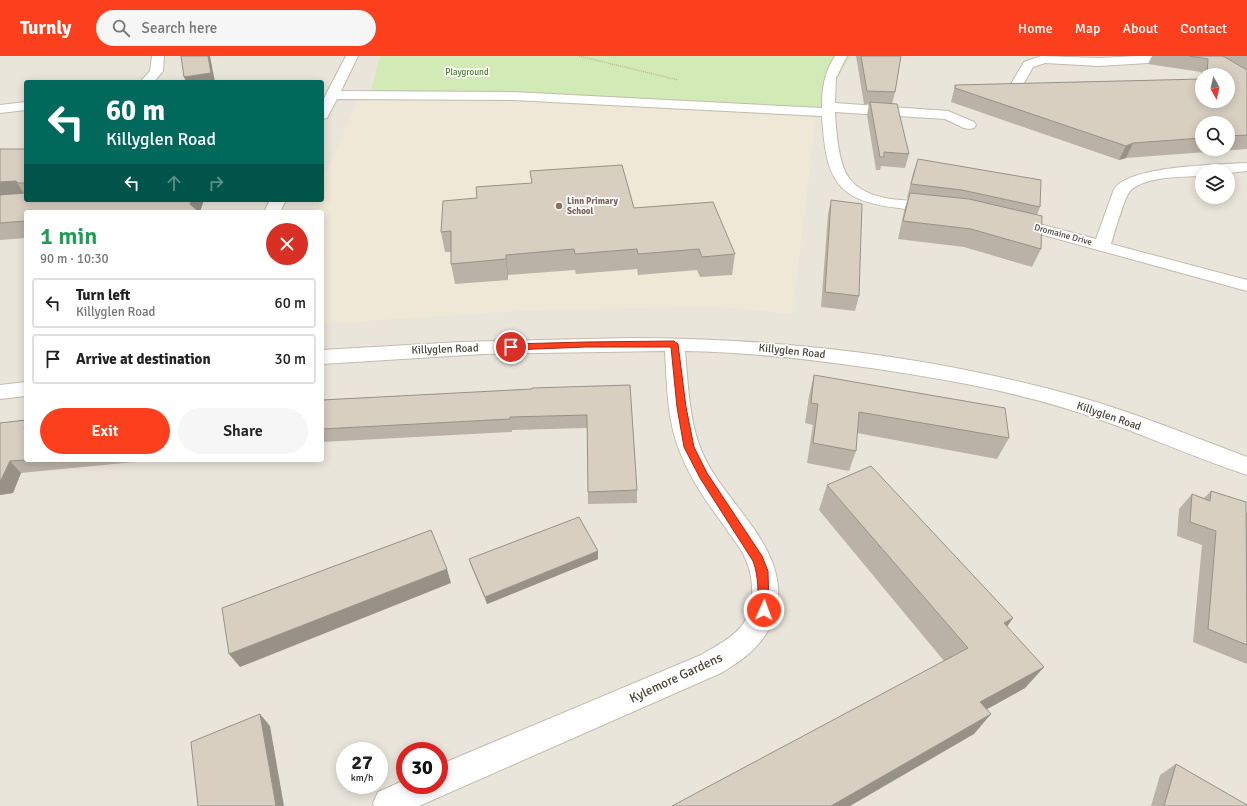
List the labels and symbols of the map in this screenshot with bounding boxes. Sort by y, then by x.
park label: Playground [445,67,489,78]
north arrow [1195,68,1235,108]
place label: Linn Primary School [567,196,618,217]
marker: Linn Primary School [554,201,564,211]
street label: Dromaine Drive [1033,222,1094,248]
pin [494,330,528,364]
street label: Killyglen Road [411,341,479,357]
street label: Killyglen Road [758,341,826,361]
street label: Killyglen Road [1075,399,1143,433]
position arrow [743,589,785,631]
street label: Kylemore Gardens [627,649,725,707]
speed limit sign: 30 [396,742,448,794]

